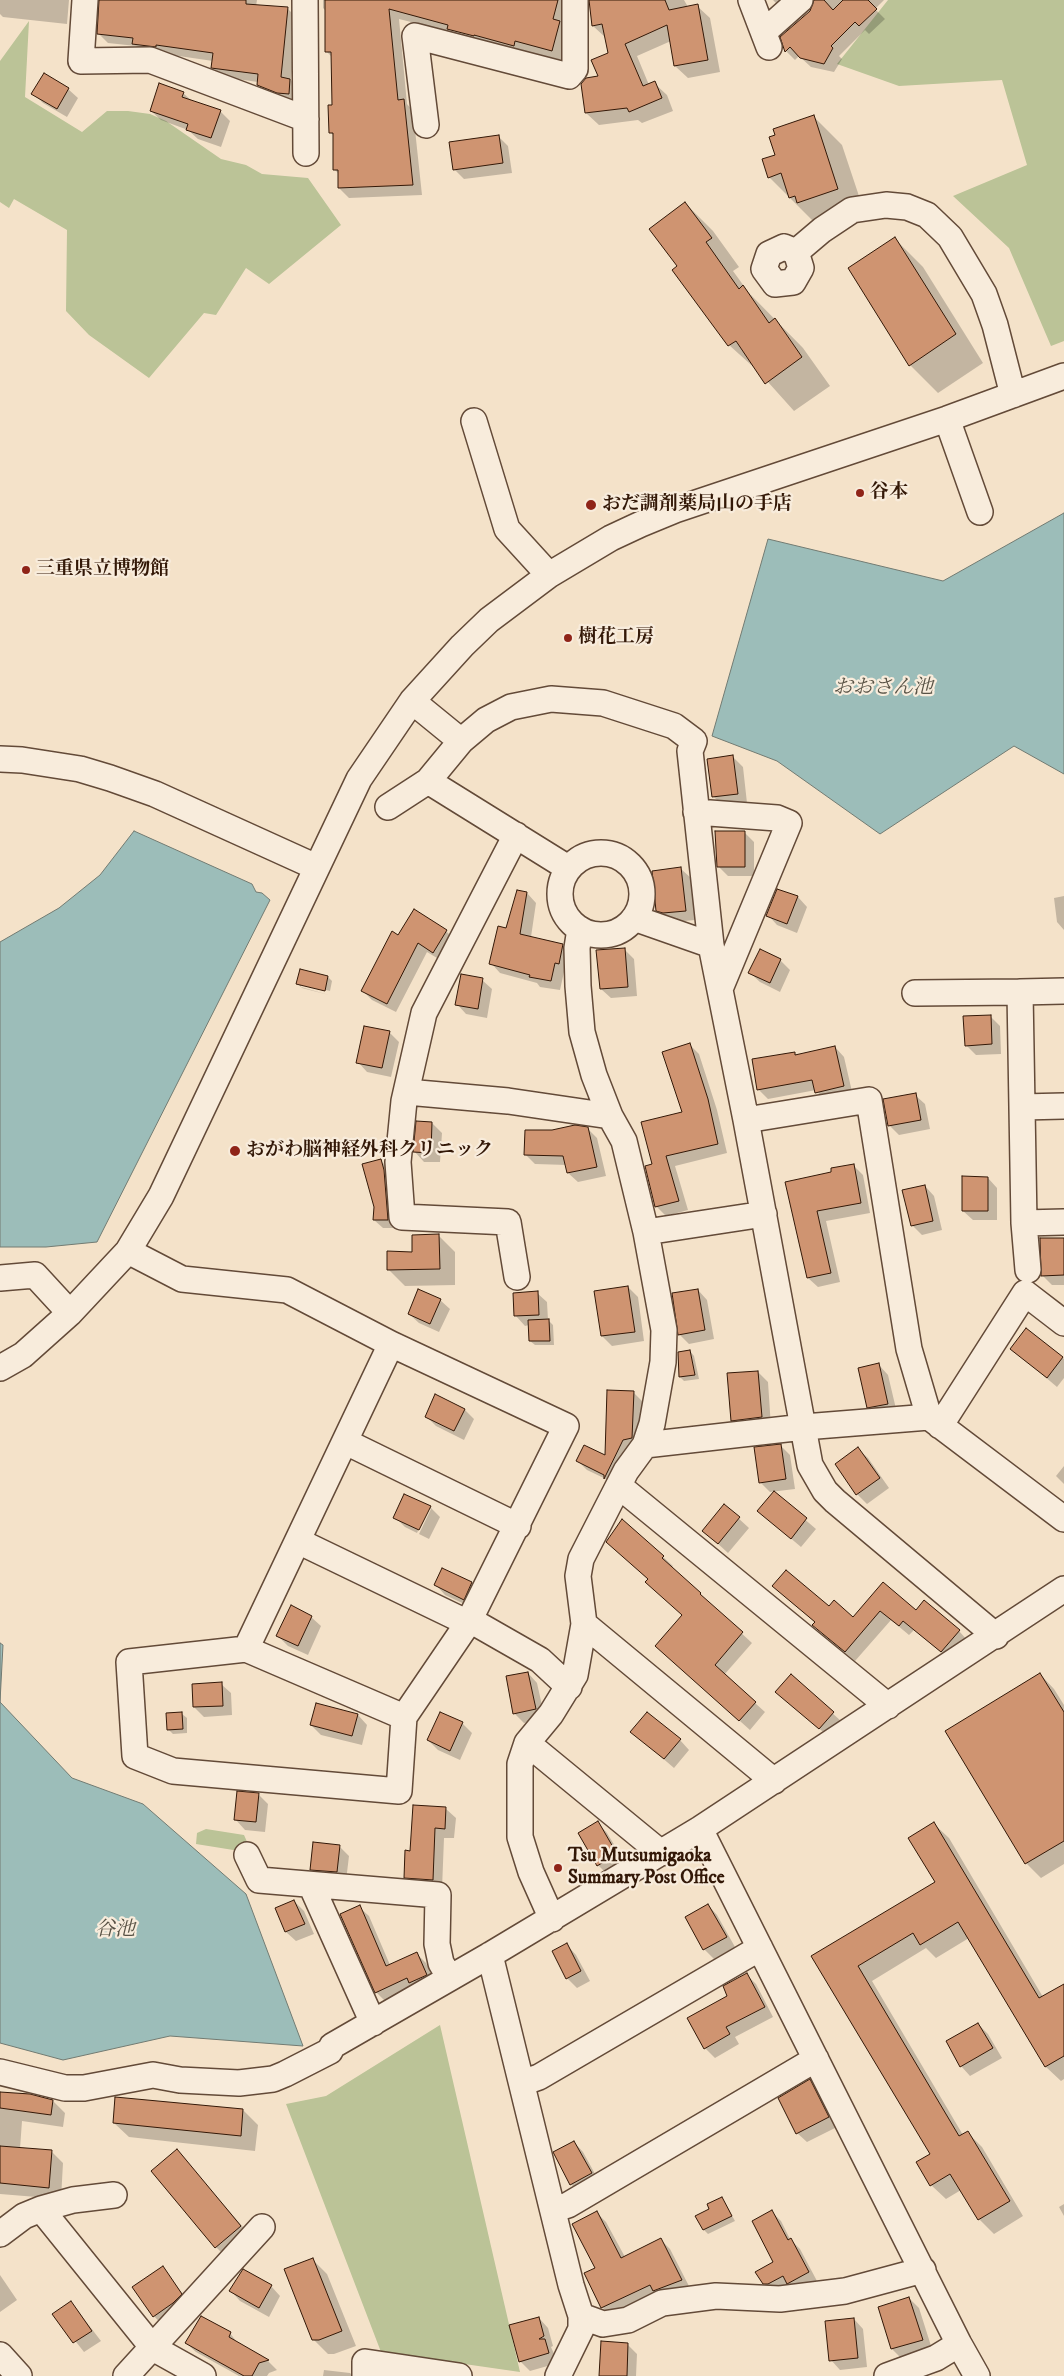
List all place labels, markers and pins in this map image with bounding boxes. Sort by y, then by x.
place label: 谷本 [870,482,908,504]
marker: 谷本 [854,487,866,499]
place label: おだ調剤薬局山の手店 [602,494,792,516]
marker: おだ調剤薬局山の手店 [584,498,598,512]
place label: 三重県立博物館 [36,559,169,581]
marker: 三重県立博物館 [20,564,32,576]
place label: 樹花工房 [578,627,654,649]
marker: 樹花工房 [562,632,574,644]
place label: おがわ脳神経外科クリニック [246,1140,493,1162]
marker: おがわ脳神経外科クリニック [228,1144,242,1158]
place label: Tsu Mutsumigaoka Summary Post Office [568,1846,725,1890]
marker: Tsu Mutsumigaoka Summary Post Office [552,1862,564,1874]

